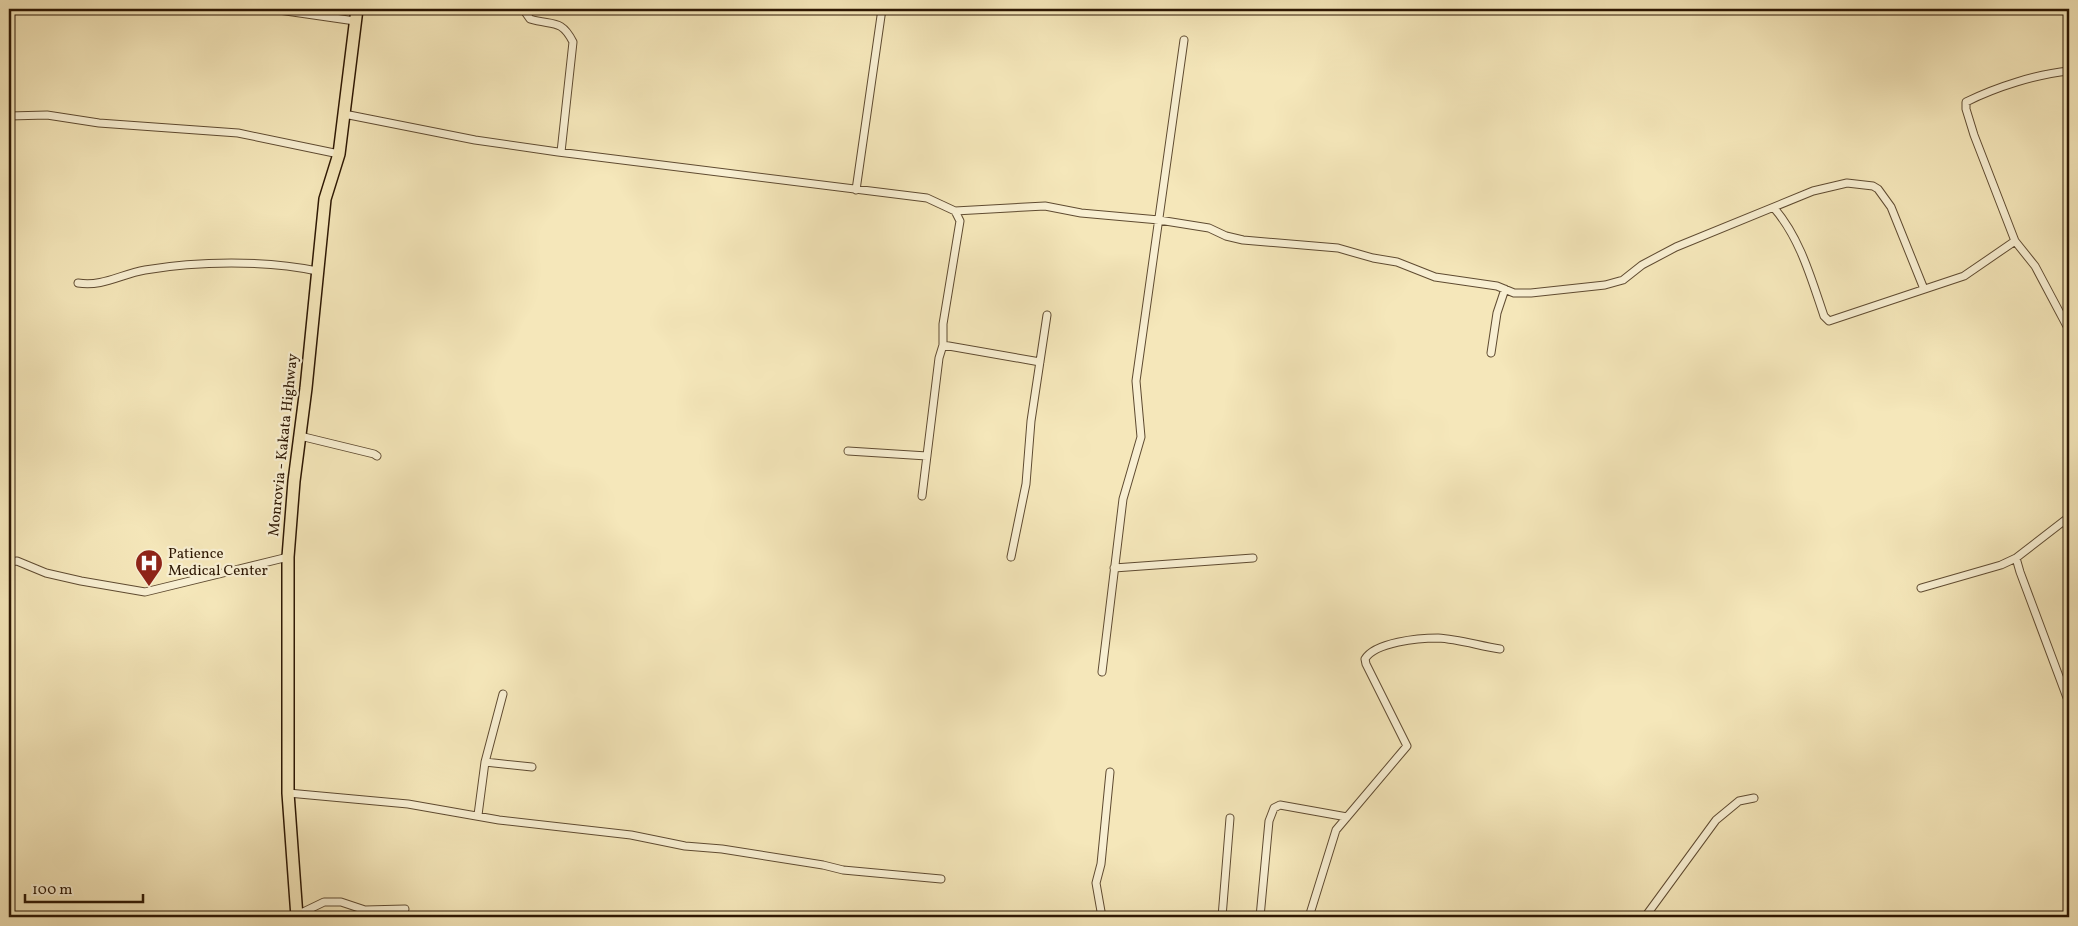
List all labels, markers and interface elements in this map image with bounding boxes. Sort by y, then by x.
street label: Monrovia - Kakata Highway [264,353,304,537]
place label: Patience Medical Center [168,544,268,582]
hospital icon: Patience Medical Center [134,548,164,587]
scale bar [25,871,142,903]
text: 100 m [32,880,72,901]

